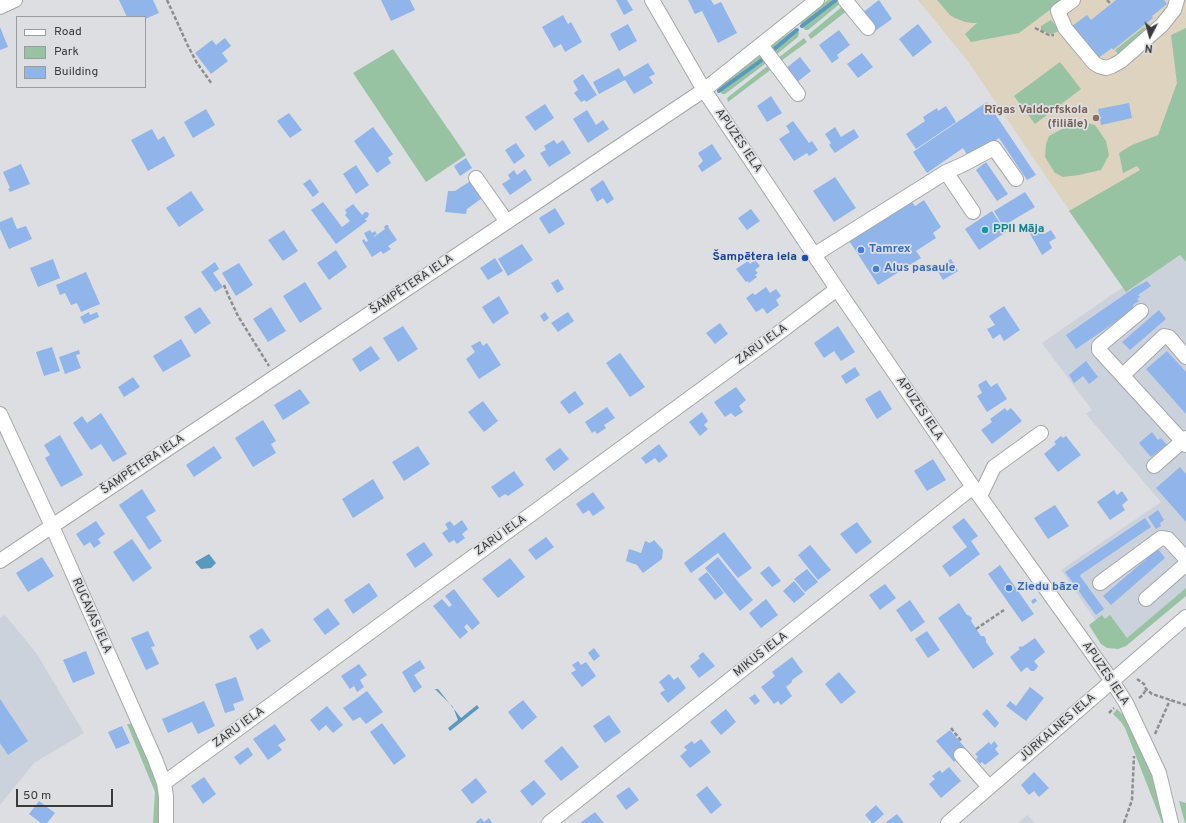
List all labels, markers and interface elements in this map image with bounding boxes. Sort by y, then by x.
legend [16,16,146,88]
north arrow [1130,16,1170,56]
text: Road [54,24,82,40]
text: N [1144,41,1153,55]
text: Park [54,44,79,60]
text: Building [54,64,98,80]
place label: Rīgas Valdorfskola (filiāle) [984,104,1088,132]
street label: APUZES IELA [711,106,765,176]
marker: Rīgas Valdorfskola (filiāle) [1091,113,1101,123]
place label: PPII Māja [993,223,1045,237]
marker: PPII Māja [980,225,990,235]
place label: Tamrex [869,243,911,257]
marker: Tamrex [856,245,866,255]
place label: Šampētera iela [712,251,797,265]
street label: ŠAMPĒTERA IELA [368,252,456,318]
marker: Šampētera iela [800,253,810,263]
place label: Alus pasaule [884,262,956,276]
marker: Alus pasaule [871,264,881,274]
street label: ZARU IELA [733,321,791,369]
street label: APUZES IELA [892,374,946,444]
street label: ŠAMPĒTERA IELA [99,432,187,498]
street label: ZARU IELA [472,512,530,560]
street label: RUCAVAS IELA [68,576,114,656]
place label: Ziedu bāze [1017,581,1079,595]
marker: Ziedu bāze [1004,583,1014,593]
street label: MIKUS IELA [731,630,791,680]
street label: APUZES IELA [1078,639,1132,709]
street label: JŪRKALNES IELA [1017,691,1099,765]
street label: ZARU IELA [210,704,268,752]
scale bar [18,781,115,807]
text: 50 m [23,788,51,804]

